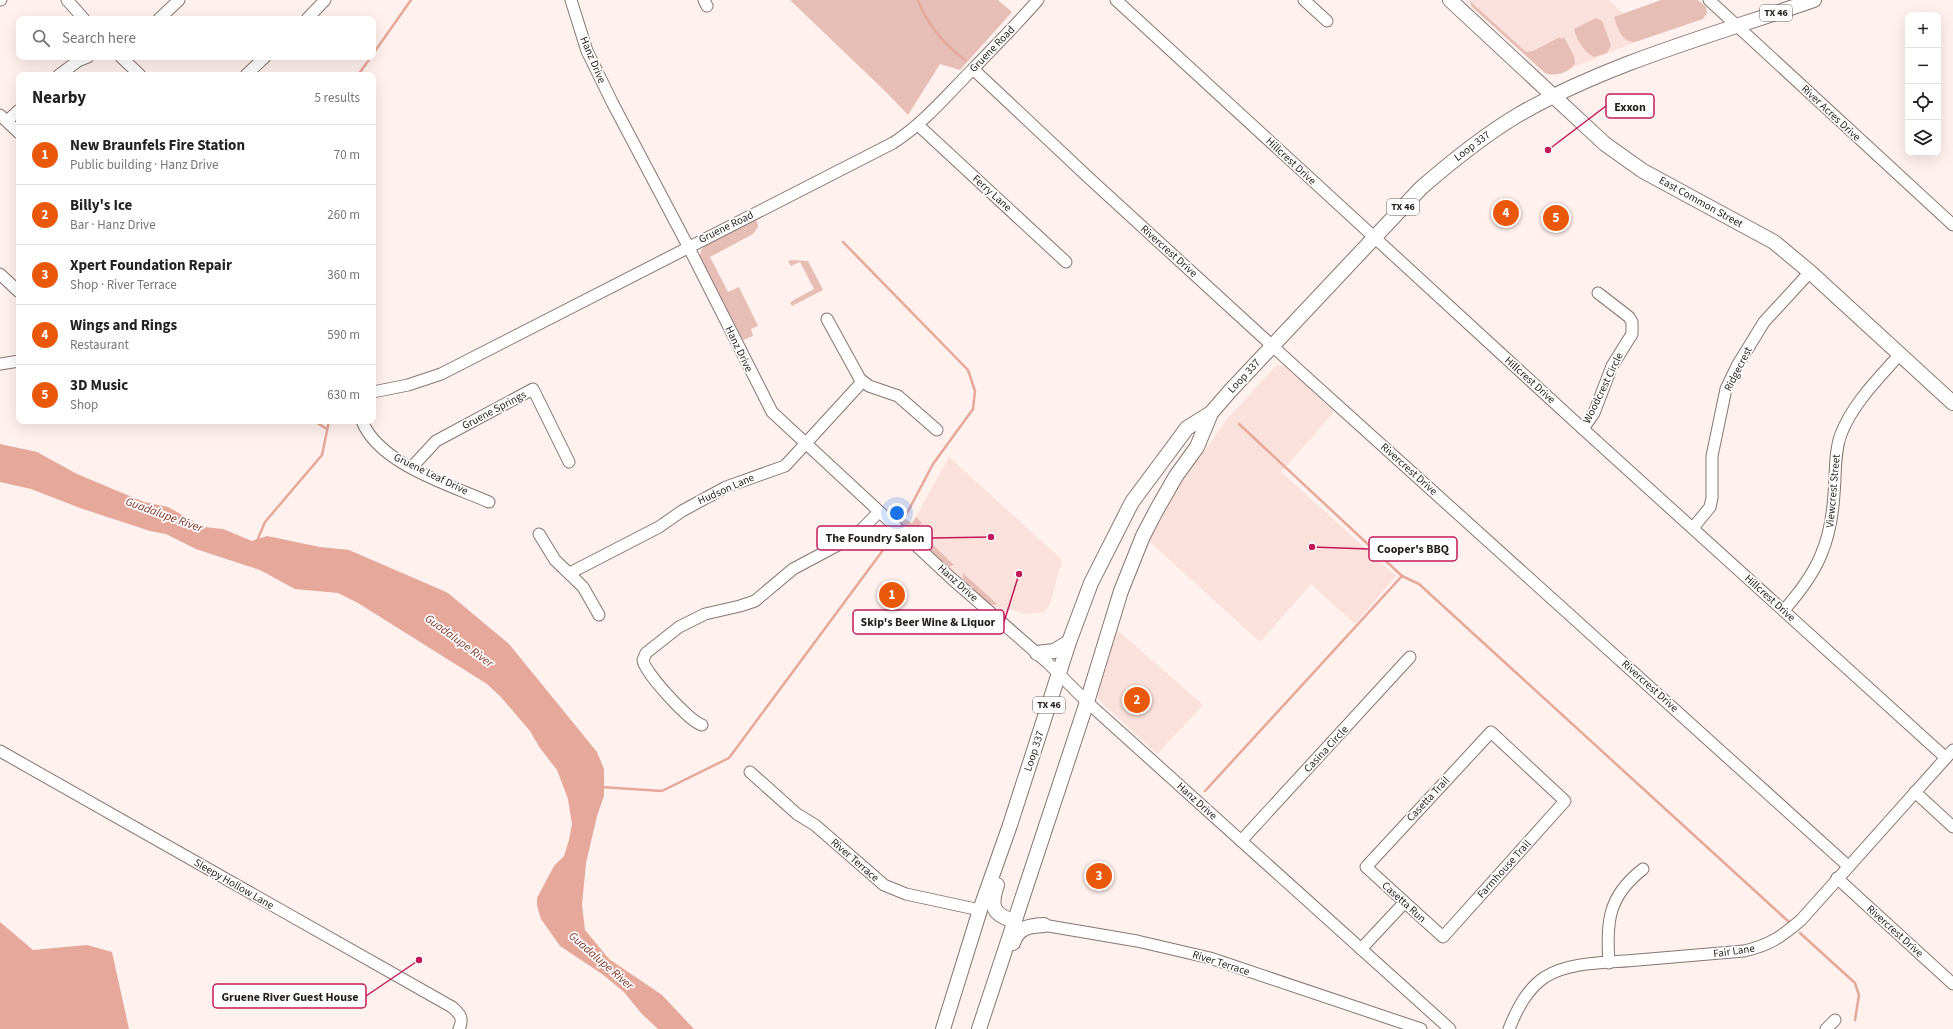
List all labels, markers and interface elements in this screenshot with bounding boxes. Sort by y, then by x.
road number: TX 46 [1760,5,1792,21]
map controls [1905,12,1941,156]
button: + [1905,12,1941,48]
search box [16,16,376,60]
street label: Gruene Road [966,22,1018,76]
icon: search [30,27,52,49]
text: Search here [62,28,136,49]
street label: Hanz Drive [576,34,610,86]
button: − [1905,48,1941,84]
street label: River Acres Drive [1798,81,1864,145]
button: locate [1905,84,1941,120]
text: Nearby [32,86,86,110]
text: 5 results [315,89,360,107]
callout: Exxon [1606,94,1654,118]
text: Exxon [1614,99,1646,116]
button: layers [1905,120,1941,156]
street label: Loop 337 [1451,127,1493,165]
street label: Hillcrest Drive [1263,134,1320,189]
text: New Braunfels Fire Station [70,135,245,156]
text: 1 [42,146,48,164]
text: 70 m [334,146,360,164]
text: Public building · Hanz Drive [70,156,218,174]
street label: Ferry Lane [969,171,1015,215]
street label: East Common Street [1656,173,1746,231]
text: Billy's Ice [70,195,132,216]
pin: 4 [1493,198,1519,228]
road number: TX 46 [1387,199,1419,215]
pin: 5 [1543,203,1569,233]
text: 2 [42,206,48,224]
text: 260 m [327,206,360,224]
street label: Gruene Road [696,207,756,247]
text: Bar · Hanz Drive [70,216,156,234]
street label: Rivercrest Drive [1137,221,1201,281]
text: Xpert Foundation Repair [70,255,232,276]
text: 3 [42,266,48,284]
text: 360 m [327,266,360,284]
text: Shop · River Terrace [70,276,177,294]
text: Wings and Rings [70,315,177,336]
street label: Hanz Drive [721,323,757,375]
text: 4 [42,326,48,344]
text: 590 m [327,326,360,344]
text: Restaurant [70,336,129,354]
street label: Ridgecrest [1720,344,1756,394]
street label: Woodcrest Circle [1579,350,1627,426]
street label: Hillcrest Drive [1501,353,1559,407]
street label: Loop 337 [1224,356,1264,396]
text: 3D Music [70,375,128,396]
text: 5 [42,386,48,404]
text: 630 m [327,386,360,404]
street label: Gruene Springs [459,387,529,433]
text: Shop [70,396,98,414]
street label: Rivercrest Drive [1377,439,1441,499]
street label: Gruene Leaf Drive [391,449,471,499]
street label: Viewcrest Street [1822,453,1844,528]
street label: Hudson Lane [695,470,757,508]
water label: Guadalupe River [123,493,206,537]
your location [887,503,907,523]
callout: The Foundry Salon [817,526,932,550]
text: The Foundry Salon [826,530,925,547]
callout: Cooper's BBQ [1369,537,1457,561]
text: Cooper's BBQ [1377,541,1450,558]
street label: Hanz Drive [935,561,982,605]
street label: Hillcrest Drive [1741,571,1799,625]
pin: 1 [879,580,905,610]
water label: Guadalupe River [421,610,498,672]
callout: Skip's Beer Wine & Liquor [853,610,1004,634]
text: Skip's Beer Wine & Liquor [861,614,996,631]
street label: Rivercrest Drive [1618,656,1682,716]
pin: 2 [1124,685,1150,715]
road number: TX 46 [1033,697,1065,713]
street label: Casina Circle [1300,722,1352,776]
street label: Loop 337 [1020,729,1048,773]
street label: Casetta Trail [1403,773,1453,825]
street label: Hanz Drive [1174,779,1221,823]
street label: River Terrace [828,835,883,885]
street label: Farmhouse Trail [1474,836,1534,901]
street label: Sleepy Hollow Lane [191,855,277,913]
pin: 3 [1086,861,1112,891]
street label: Casetta Run [1379,878,1429,926]
street label: Rivercrest Drive [1863,901,1927,961]
water label: Guadalupe River [565,928,638,995]
street label: Fair Lane [1712,941,1756,961]
street label: River Terrace [1190,947,1252,979]
callout: Gruene River Guest House [213,984,366,1008]
text: Gruene River Guest House [221,989,359,1006]

